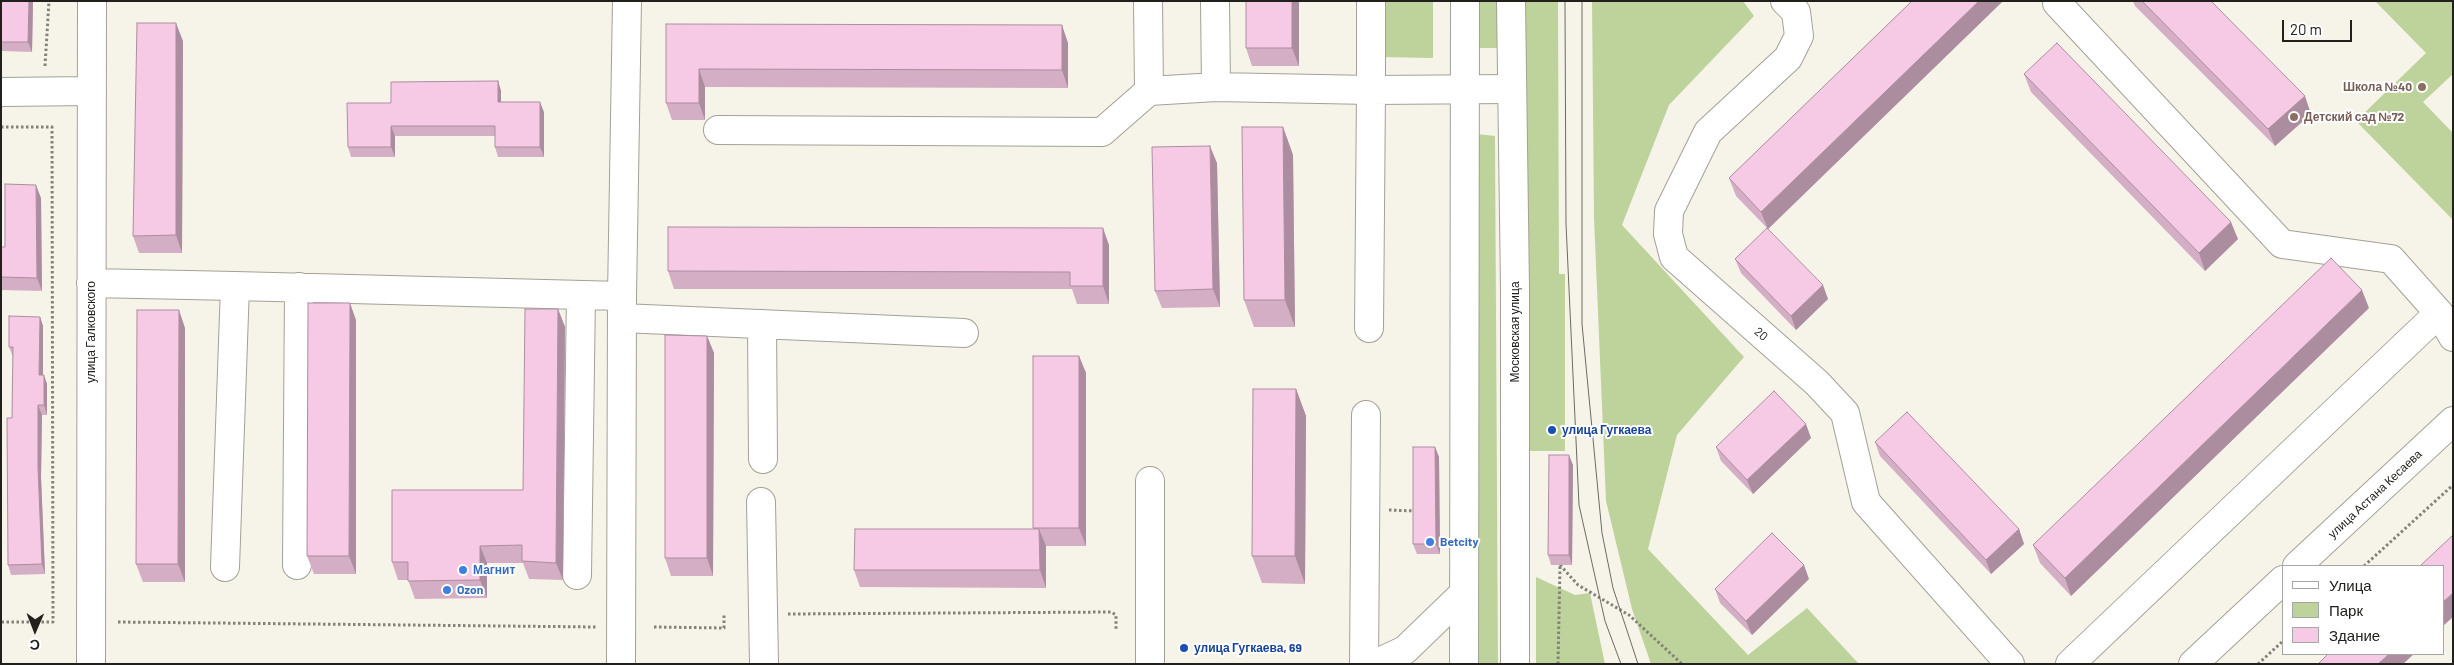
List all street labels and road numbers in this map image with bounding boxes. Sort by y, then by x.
street label: улица Галковского [84,281,98,383]
street label: Московская улица [1508,281,1522,383]
street label: 20 [1751,324,1771,344]
street label: улица Астана Кесаева [2325,447,2425,541]

